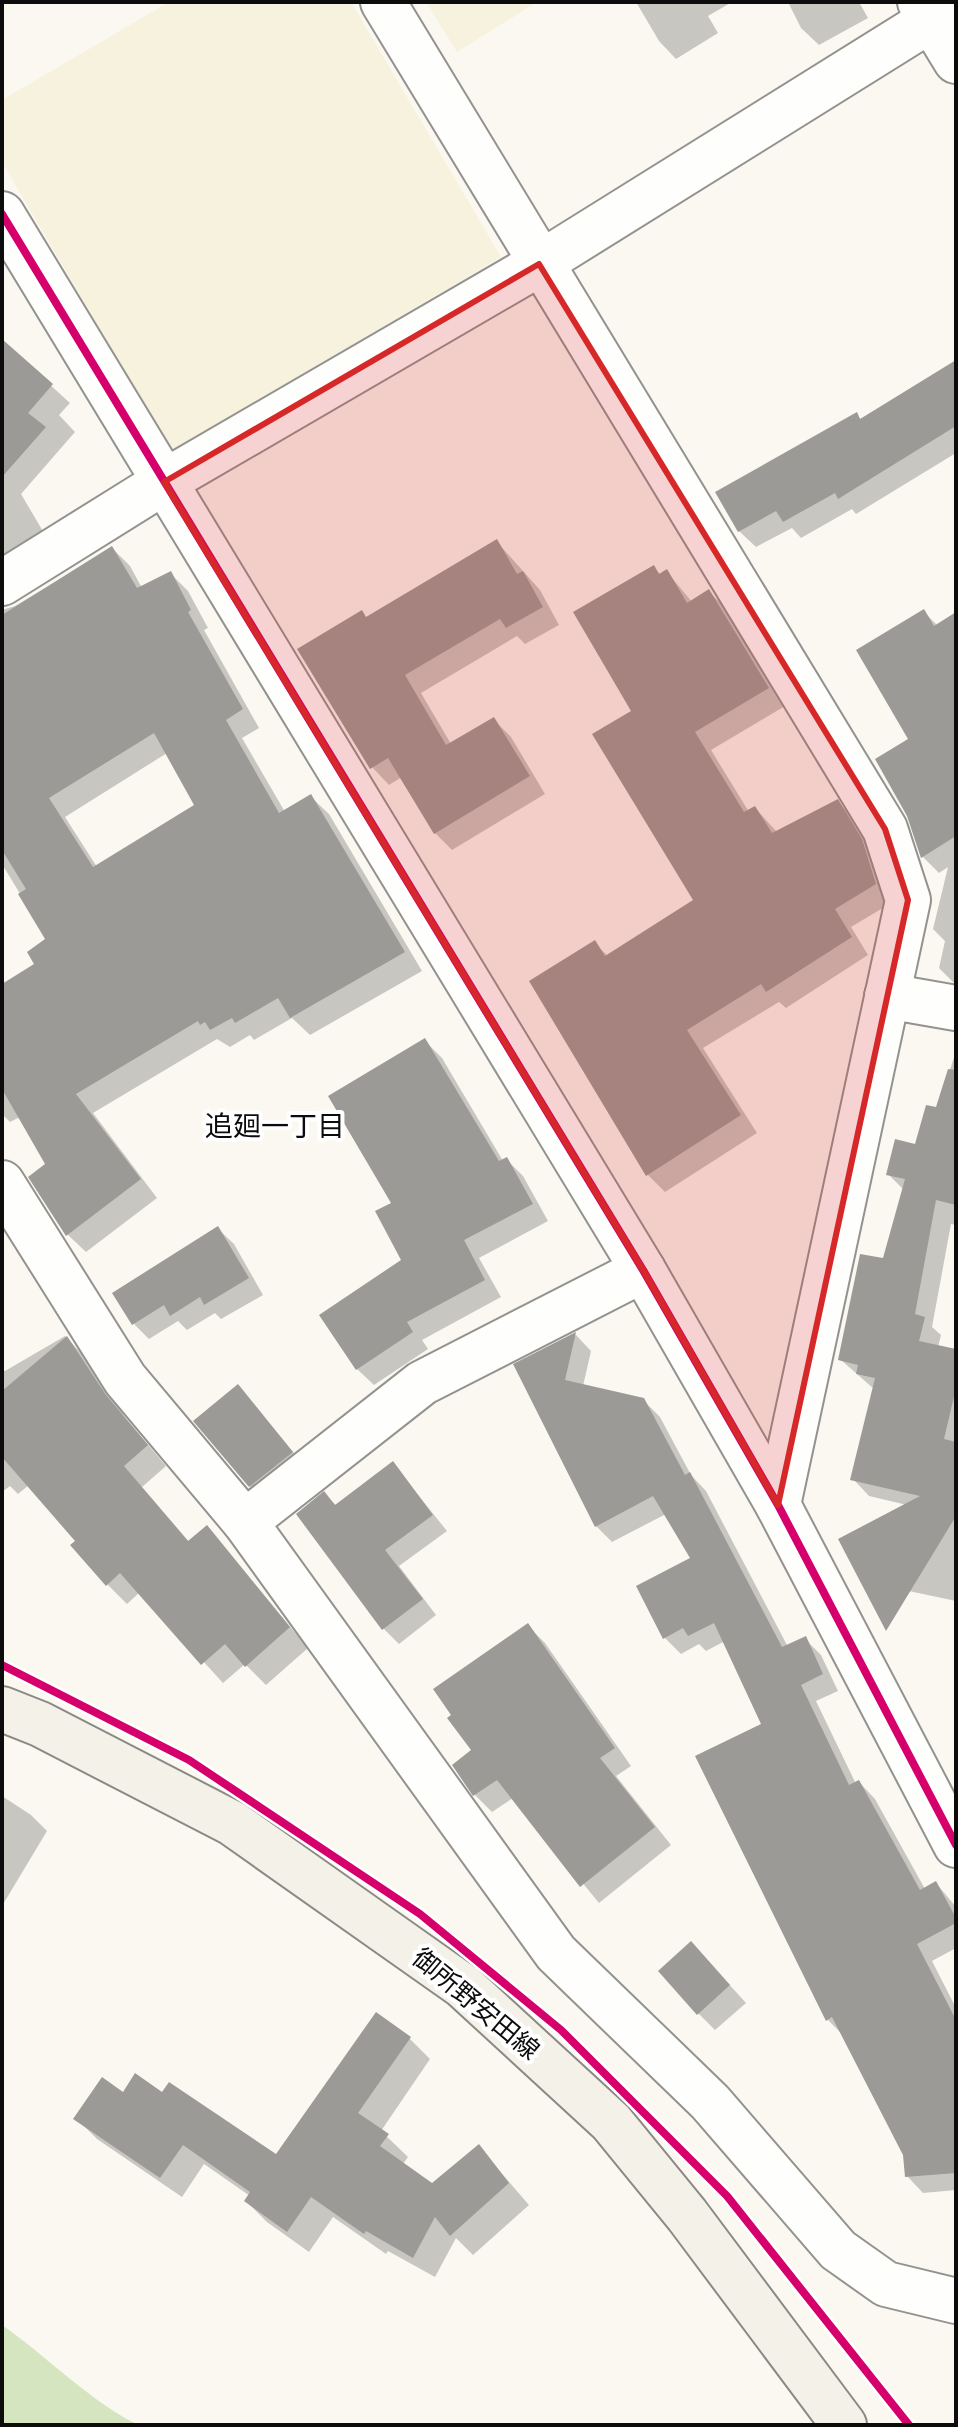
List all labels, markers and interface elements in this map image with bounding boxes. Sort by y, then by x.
district label: 追廻一丁目 [205,1109,345,1144]
street label: 御所野安田線 [406,1942,546,2066]

